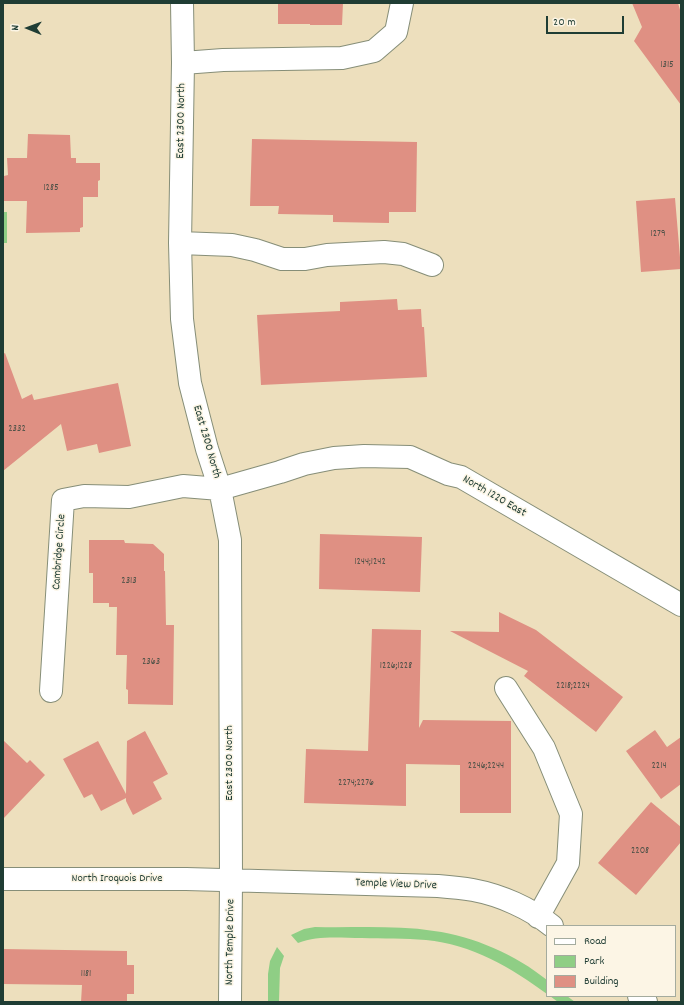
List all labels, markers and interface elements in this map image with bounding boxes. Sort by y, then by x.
north arrow [8,8,48,48]
scale bar [548,8,626,34]
text: 20 m [553,14,576,31]
text: N [8,25,24,31]
house number: 1315 [660,60,674,72]
street label: East 2300 North [174,83,190,159]
house number: 1285 [43,183,59,195]
house number: 1279 [651,229,665,241]
street label: East 2300 North [189,404,223,480]
house number: 2332 [8,424,26,436]
street label: North 1220 East [460,473,528,521]
street label: Cambridge Circle [50,514,70,590]
house number: 1244;1242 [354,557,386,569]
house number: 2313 [121,576,137,588]
house number: 2363 [142,657,160,669]
house number: 1226;1228 [380,661,412,673]
house number: 2218;2224 [556,681,590,693]
street label: East 2300 North [223,725,237,801]
house number: 2246;2244 [468,761,504,773]
house number: 2214 [651,761,667,773]
house number: 2274;2276 [338,778,374,790]
house number: 2208 [631,846,649,858]
street label: North Iroquois Drive [72,872,162,886]
street label: Temple View Drive [355,876,437,894]
street label: North Temple Drive [223,899,239,985]
legend [546,925,676,997]
text: Road [584,933,606,950]
text: Park [584,953,604,970]
house number: 1181 [81,969,91,981]
text: Building [584,973,619,990]

